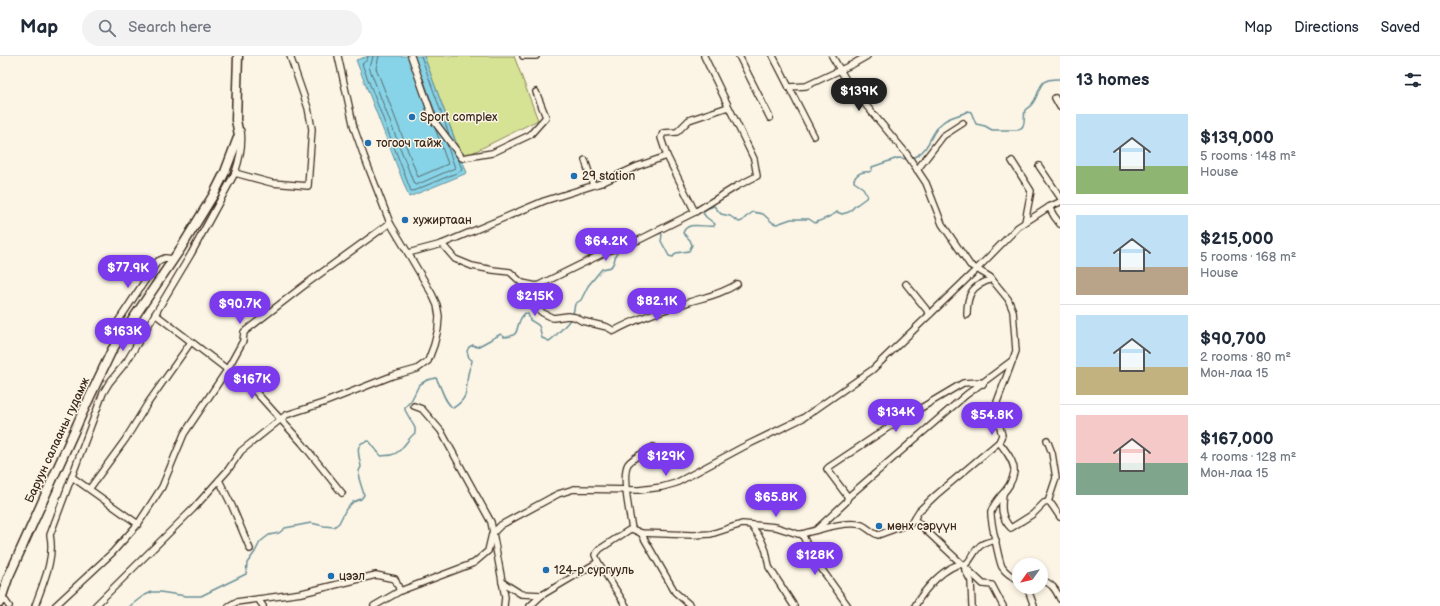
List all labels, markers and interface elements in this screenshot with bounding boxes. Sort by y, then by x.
search box [82,10,362,46]
text: Map [20,16,58,39]
icon: search [96,17,118,39]
text: Search here [128,18,211,37]
text: Map [1244,19,1272,36]
text: Directions [1294,19,1359,36]
text: Saved [1381,19,1420,36]
icon: filters [1402,69,1424,91]
text: 13 homes [1076,70,1149,90]
pin: $139K [831,78,887,112]
text: $139K [840,83,878,99]
place label: Sport complex [420,110,498,125]
marker: Sport complex [407,112,417,122]
text: $139,000 [1200,128,1274,148]
icon: home [1108,130,1156,178]
place label: тогооч тайж [376,136,442,151]
marker: тогооч тайж [363,138,373,148]
text: 5 rooms · 148 m² [1200,148,1296,164]
text: House [1200,164,1238,180]
place label: 29 station [582,169,636,184]
marker: 29 station [569,171,579,181]
place label: хужиртаан [413,213,472,228]
marker: хужиртаан [400,215,410,225]
pin: $64.2K [573,228,639,262]
text: $215,000 [1200,229,1274,249]
icon: home [1108,231,1156,279]
text: $64.2K [584,233,628,249]
text: 5 rooms · 168 m² [1200,249,1296,265]
pin: $77.9K [95,255,161,289]
text: $77.9K [107,260,149,276]
text: House [1200,265,1238,281]
pin: $215K [507,283,563,317]
text: $215K [516,288,554,304]
pin: $82.1K [624,288,690,322]
pin: $90.7K [207,291,273,325]
text: $82.1K [636,293,678,309]
text: $90.7K [218,296,262,312]
pin: $163K [95,318,151,352]
text: $163K [104,323,142,339]
text: $90,700 [1200,329,1266,349]
icon: home [1108,331,1156,379]
text: 2 rooms · 80 m² [1200,349,1291,365]
text: Мон-лаа 15 [1200,365,1269,381]
pin: $167K [224,366,280,400]
text: $167K [233,371,271,387]
street label: Баруун салааны гудамж [22,374,93,505]
pin: $134K [868,399,924,433]
pin: $54.8K [959,402,1025,436]
text: $134K [877,404,915,420]
text: $54.8K [970,407,1014,423]
text: $167,000 [1200,429,1274,449]
icon: home [1108,431,1156,479]
pin: $129K [638,443,694,477]
text: $129K [647,448,685,464]
text: 4 rooms · 128 m² [1200,449,1296,465]
text: Мон-лаа 15 [1200,465,1269,481]
pin: $65.8K [743,484,809,518]
text: $65.8K [754,489,798,505]
place label: мөнх сэрүүн [887,519,957,534]
marker: мөнх сэрүүн [874,521,884,531]
pin: $128K [787,542,843,576]
text: $128K [796,547,834,563]
north arrow [1012,558,1048,594]
map controls [1012,558,1048,594]
place label: 124-р сургууль [554,563,634,578]
marker: 124-р сургууль [541,565,551,575]
place label: цээл [339,569,365,584]
marker: цээл [326,571,336,581]

